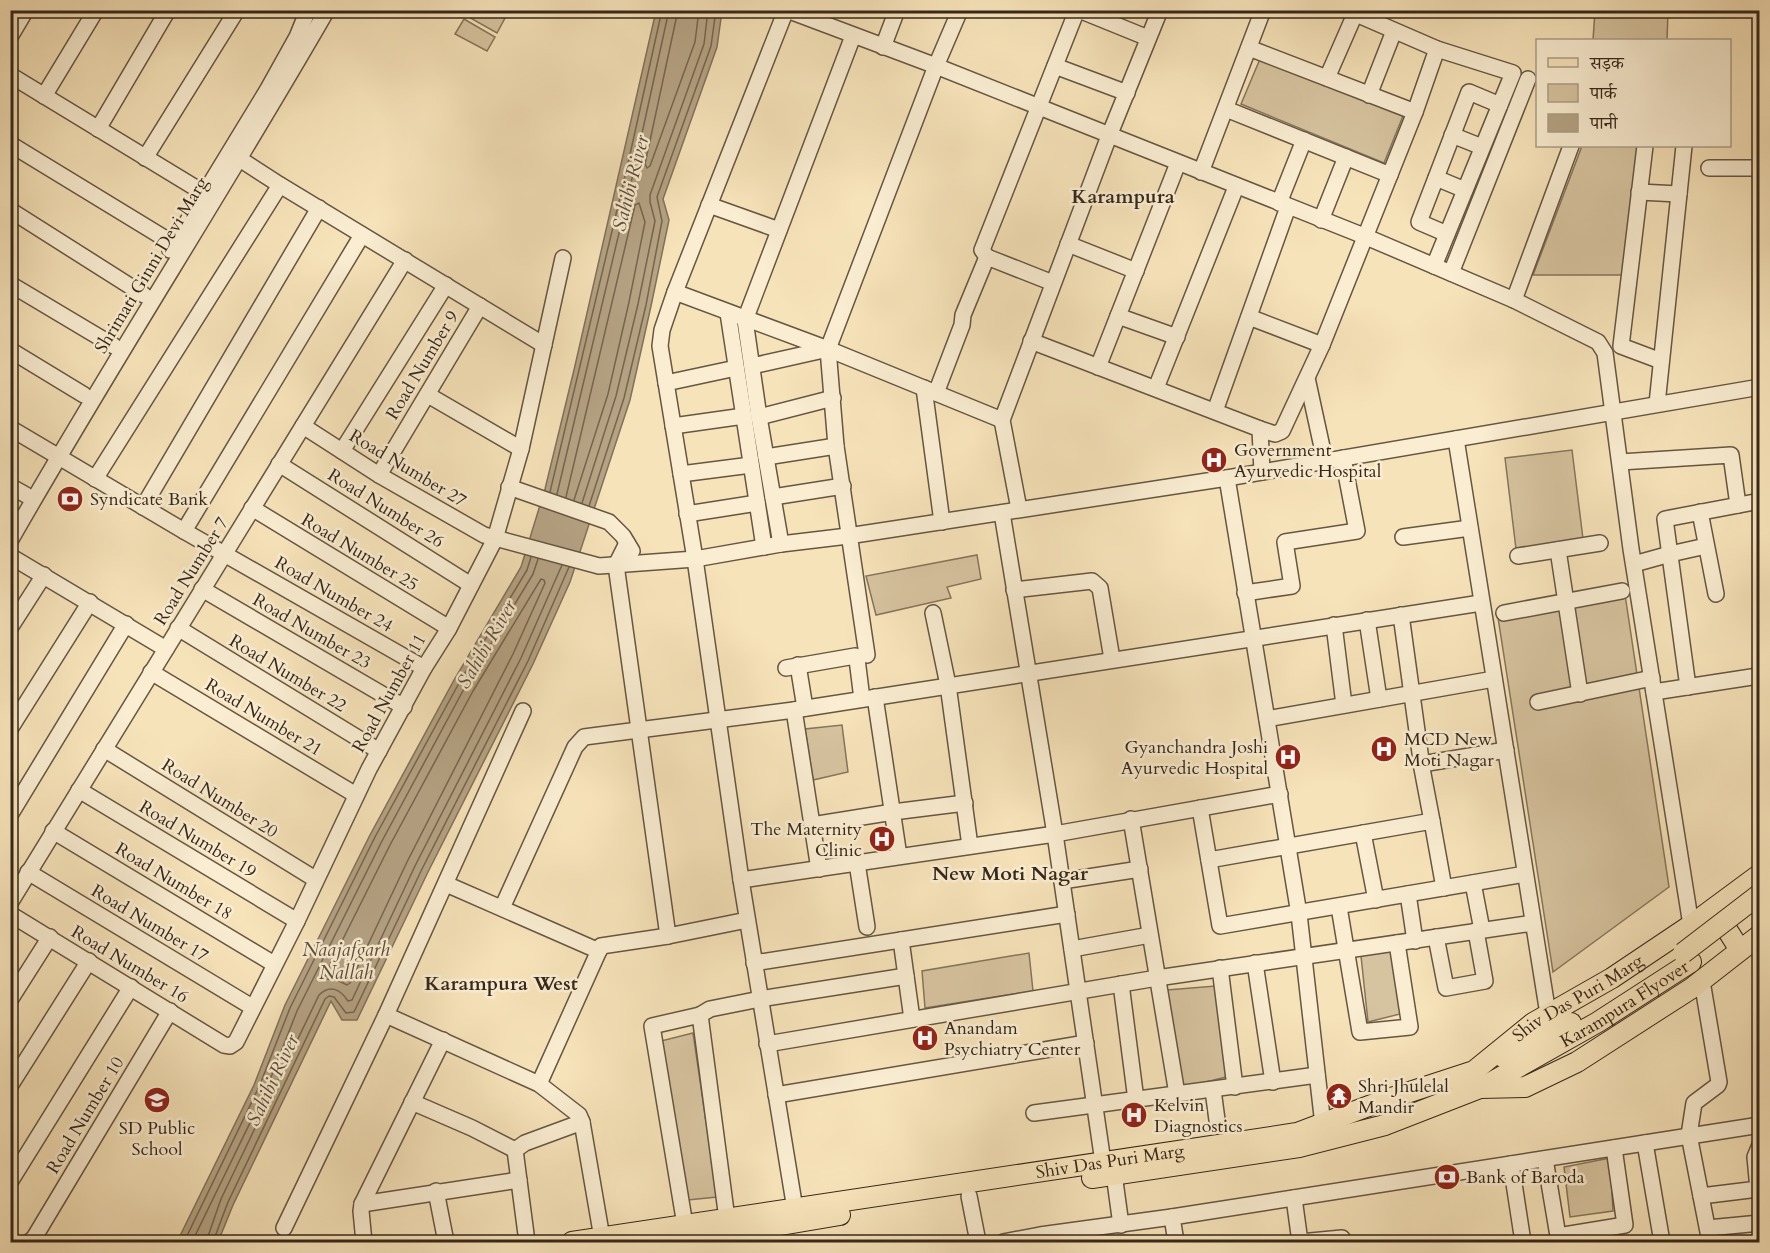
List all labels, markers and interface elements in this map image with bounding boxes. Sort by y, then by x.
legend [1536,39,1731,147]
text: सड़क [1589,51,1625,76]
text: पार्क [1589,81,1618,106]
text: पानी [1589,111,1619,136]
water label: Sahibi River [606,131,656,234]
street label: Shrimati Ginni Devi Marg [89,171,215,358]
district label: Karampura [1071,183,1175,210]
street label: Road Number 9 [380,306,465,425]
street label: Road Number 27 [345,424,471,513]
place label: Government Ayurvedic Hospital [1234,438,1382,484]
hospital icon: Government Ayurvedic Hospital [1199,445,1229,475]
street label: Road Number 26 [323,463,449,554]
bank icon: Syndicate Bank [55,484,85,514]
place label: Syndicate Bank [90,487,208,512]
street label: Road Number 25 [297,508,423,597]
street label: Road Number 7 [148,512,235,630]
street label: Road Number 24 [270,550,397,638]
street label: Road Number 23 [248,587,375,675]
water label: Sahibi River [450,594,523,693]
street label: Road Number 22 [225,629,351,718]
street label: Road Number 11 [346,629,432,757]
street label: Road Number 21 [201,673,327,762]
place label: MCD New Moti Nagar [1404,727,1494,773]
hospital icon: MCD New Moti Nagar [1369,734,1399,764]
place label: Gyanchandra Joshi Ayurvedic Hospital [1121,735,1268,781]
hospital icon: Gyanchandra Joshi Ayurvedic Hospital [1273,742,1303,772]
street label: Road Number 20 [157,753,283,844]
street label: Road Number 19 [135,795,261,884]
place label: The Maternity Clinic [750,817,862,863]
hospital icon: The Maternity Clinic [867,824,897,854]
street label: Road Number 18 [111,837,237,926]
district label: New Moti Nagar [932,860,1089,887]
street label: Road Number 17 [87,879,213,968]
street label: Road Number 16 [67,920,193,1009]
water label: Naajafgarh Nallah [302,936,390,986]
street label: Shiv Das Puri Marg [1507,948,1649,1048]
street label: Karampura Flyover [1556,954,1694,1054]
district label: Karampura West [424,970,578,997]
place label: Anandam Psychiatry Center [944,1016,1081,1062]
hospital icon: Anandam Psychiatry Center [910,1023,940,1053]
water label: Sahibi River [240,1029,306,1130]
street label: Road Number 10 [41,1052,130,1178]
place label: Shri Jhulelal Mandir [1358,1074,1449,1120]
temple icon: Shri Jhulelal Mandir [1324,1081,1354,1111]
school or university icon: SD Public School [142,1085,172,1115]
place label: Kelvin Diagnostics [1154,1093,1243,1139]
hospital icon: Kelvin Diagnostics [1119,1100,1149,1130]
place label: SD Public School [119,1116,195,1162]
street label: Shiv Das Puri Marg [1034,1138,1187,1185]
bank icon: Bank of Baroda [1432,1162,1462,1192]
place label: Bank of Baroda [1466,1165,1585,1190]

